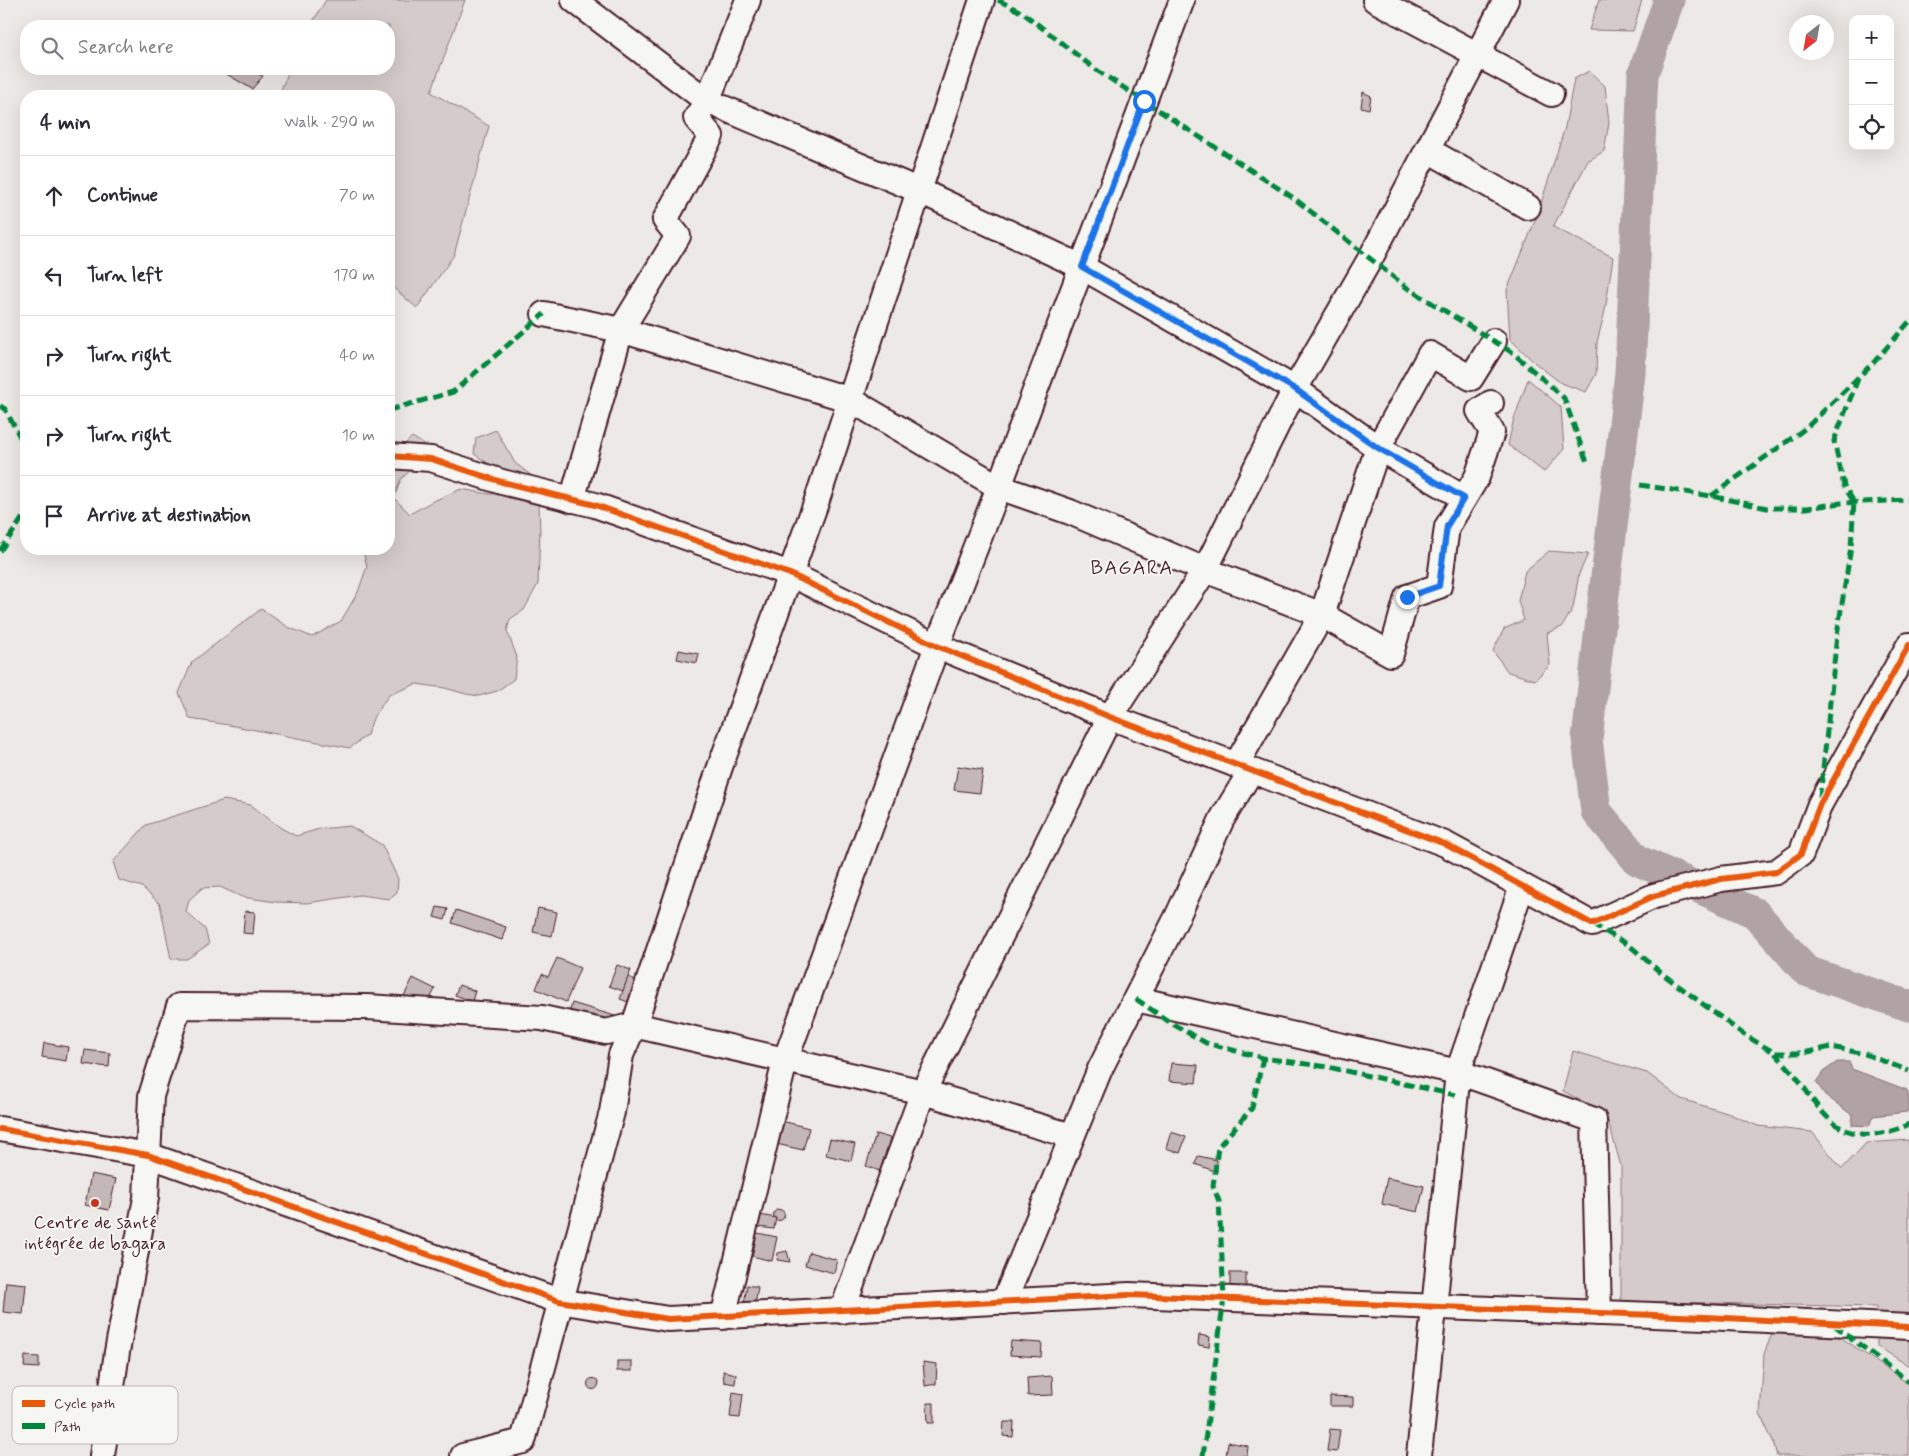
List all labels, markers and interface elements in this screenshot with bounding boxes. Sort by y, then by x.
north arrow [1789,15,1834,60]
map controls [1849,15,1894,150]
button: + [1849,15,1894,60]
search box [20,20,395,75]
icon: search [38,34,66,62]
text: Search here [78,35,174,60]
button: − [1849,60,1894,105]
route start [1133,90,1156,113]
button: locate [1849,105,1894,150]
text: 4 min [40,109,91,137]
text: Walk · 290 m [284,112,375,133]
icon: ahead [40,182,68,210]
text: Continue [87,183,158,208]
text: 70 m [339,185,375,206]
icon: left [40,262,68,290]
text: Turn left [87,263,163,288]
text: 170 m [333,265,375,286]
icon: right [40,342,68,370]
text: Turn right [87,343,171,368]
text: 40 m [339,345,375,366]
icon: right [40,422,68,450]
text: Turn right [87,423,171,448]
text: 10 m [342,425,375,446]
icon: arrive [40,502,68,530]
text: Arrive at destination [87,503,251,528]
district label: BAGARA [1091,555,1173,582]
route end [1396,586,1419,609]
marker: Centre de santé intégrée de bagara [89,1197,101,1209]
place label: Centre de santé intégrée de bagara [24,1211,166,1257]
legend [12,1386,178,1444]
text: Cycle path [54,1395,115,1413]
text: Path [54,1418,81,1436]

